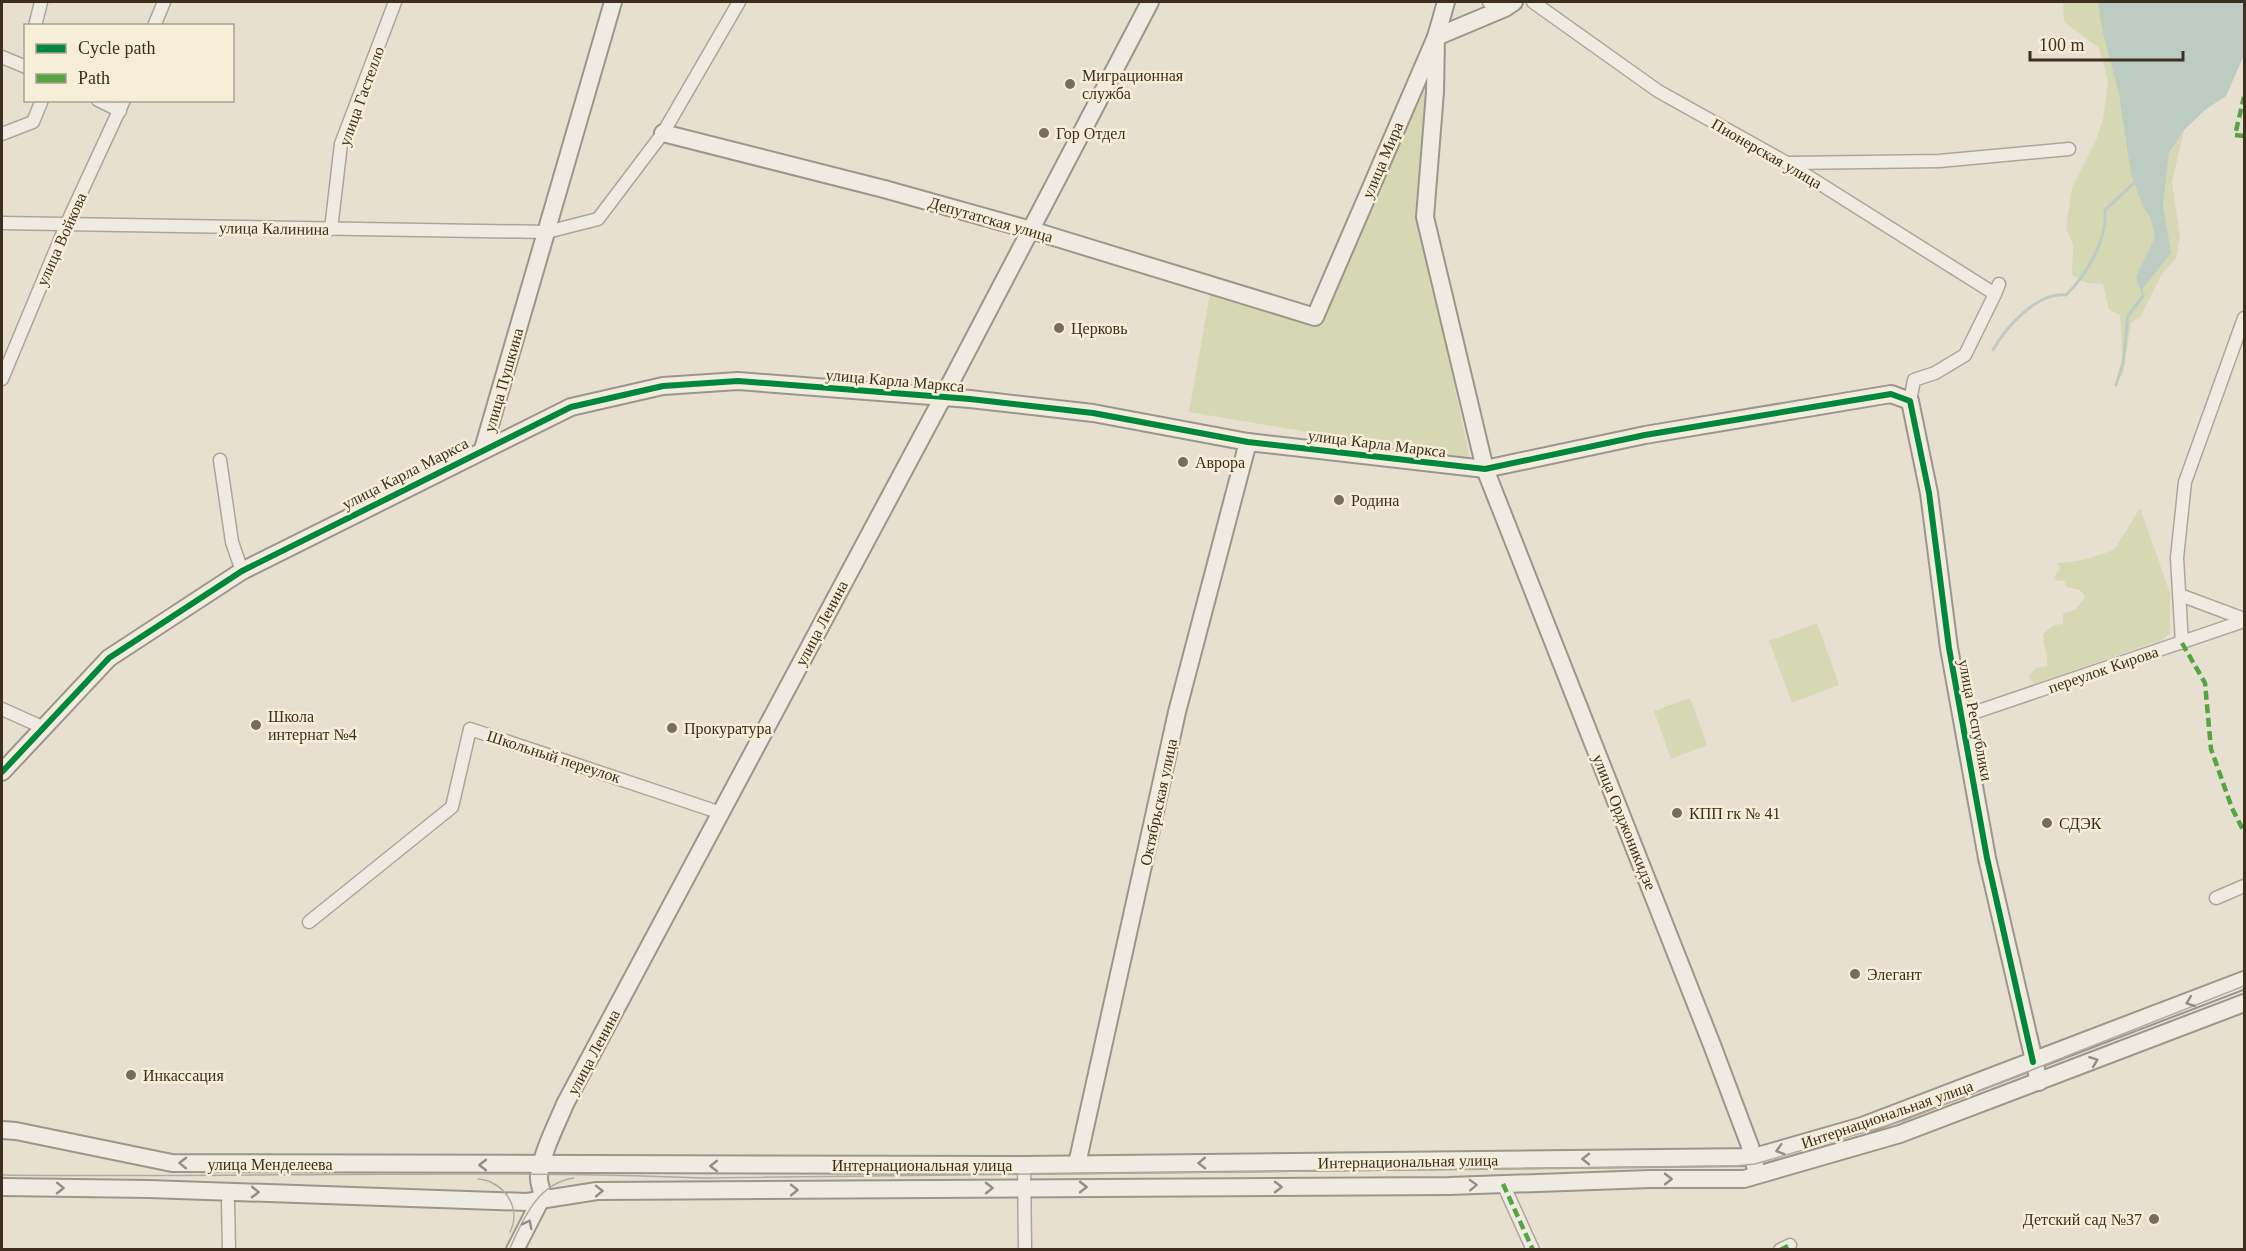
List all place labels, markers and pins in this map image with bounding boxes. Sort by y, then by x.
place label: Миграционная служба [1082,67,1184,103]
marker: Миграционная служба [1063,77,1077,91]
place label: Гор Отдел [1056,125,1125,143]
marker: Гор Отдел [1037,126,1051,140]
place label: Церковь [1071,320,1127,338]
marker: Церковь [1052,321,1066,335]
place label: Аврора [1195,454,1245,472]
marker: Аврора [1176,455,1190,469]
place label: Родина [1351,492,1399,510]
marker: Родина [1332,493,1346,507]
place label: Школа интернат №4 [268,708,357,744]
marker: Школа интернат №4 [249,718,263,732]
place label: Прокуратура [684,720,772,738]
marker: Прокуратура [665,721,679,735]
place label: КПП гк № 41 [1689,805,1780,822]
marker: КПП гк № 41 [1670,806,1684,820]
place label: СДЭК [2059,815,2102,833]
marker: СДЭК [2040,816,2054,830]
place label: Элегант [1867,966,1922,983]
marker: Элегант [1848,967,1862,981]
place label: Инкассация [143,1067,224,1085]
marker: Инкассация [124,1068,138,1082]
place label: Детский сад №37 [2023,1211,2142,1229]
marker: Детский сад №37 [2147,1212,2161,1226]

